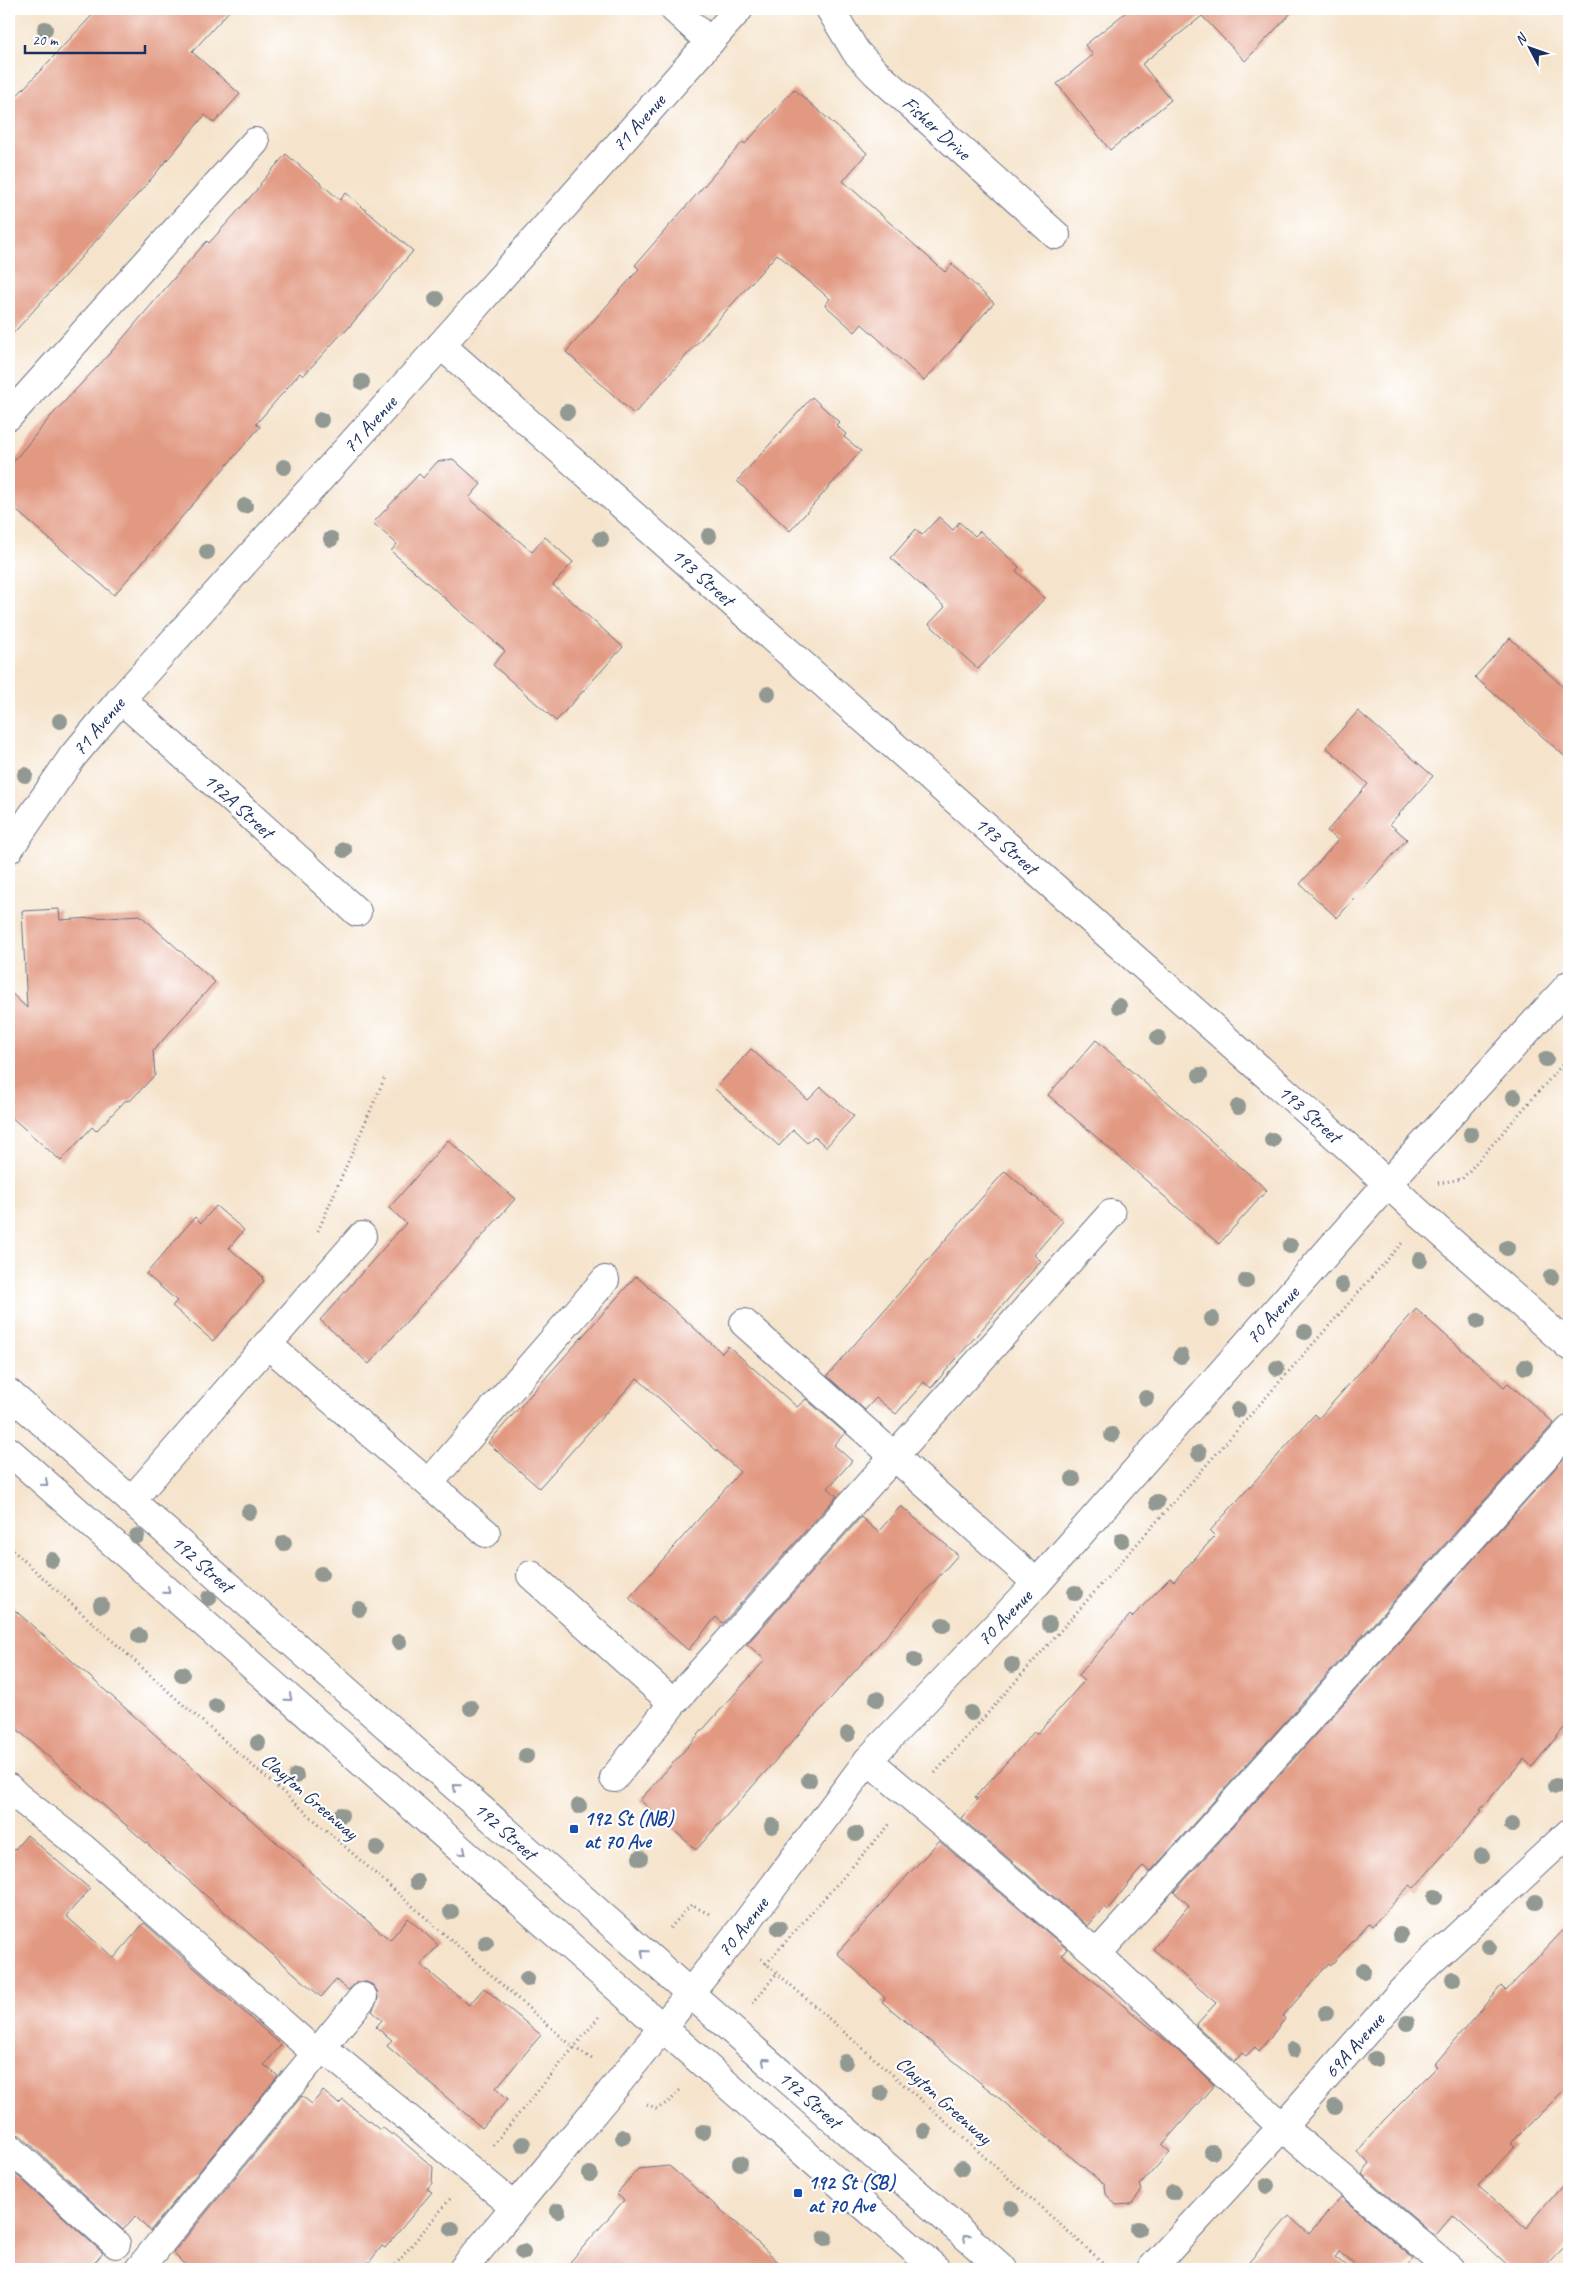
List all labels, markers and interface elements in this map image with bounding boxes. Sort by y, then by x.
scale bar [25,22,145,54]
north arrow [1506,22,1556,72]
text: N [1511,29,1531,49]
text: 20 m [32,31,59,50]
street label: 71 Avenue [607,88,672,157]
street label: Fisher Drive [897,91,977,166]
street label: 71 Avenue [338,389,403,458]
street label: 193 Street [666,543,742,614]
street label: 71 Avenue [67,691,131,761]
street label: 192A Street [199,768,281,846]
street label: 193 Street [970,811,1045,882]
street label: 193 Street [1273,1079,1349,1150]
street label: 70 Avenue [1240,1280,1306,1349]
one-way arrow [40,1477,49,1486]
street label: 192 Street [166,1530,241,1601]
street label: 70 Avenue [972,1583,1039,1651]
one-way arrow [161,1585,170,1593]
one-way arrow [283,1692,292,1701]
street label: Clayton Greenway [256,1748,364,1846]
one-way arrow [453,1784,462,1793]
street label: 192 Street [469,1797,544,1868]
place label: 192 St (NB) at 70 Ave [584,1806,675,1854]
marker: 192 St (NB) at 70 Ave [568,1823,580,1835]
one-way arrow [457,1846,466,1855]
street label: 70 Avenue [712,1891,775,1962]
one-way arrow [640,1950,649,1959]
street label: 69A Avenue [1319,2007,1391,2084]
street label: Clayton Greenway [891,2051,998,2151]
one-way arrow [762,2058,771,2067]
street label: 192 Street [773,2065,849,2136]
place label: 192 St (SB) at 70 Ave [808,2170,896,2218]
marker: 192 St (SB) at 70 Ave [792,2187,804,2199]
one-way arrow [963,2234,972,2243]

